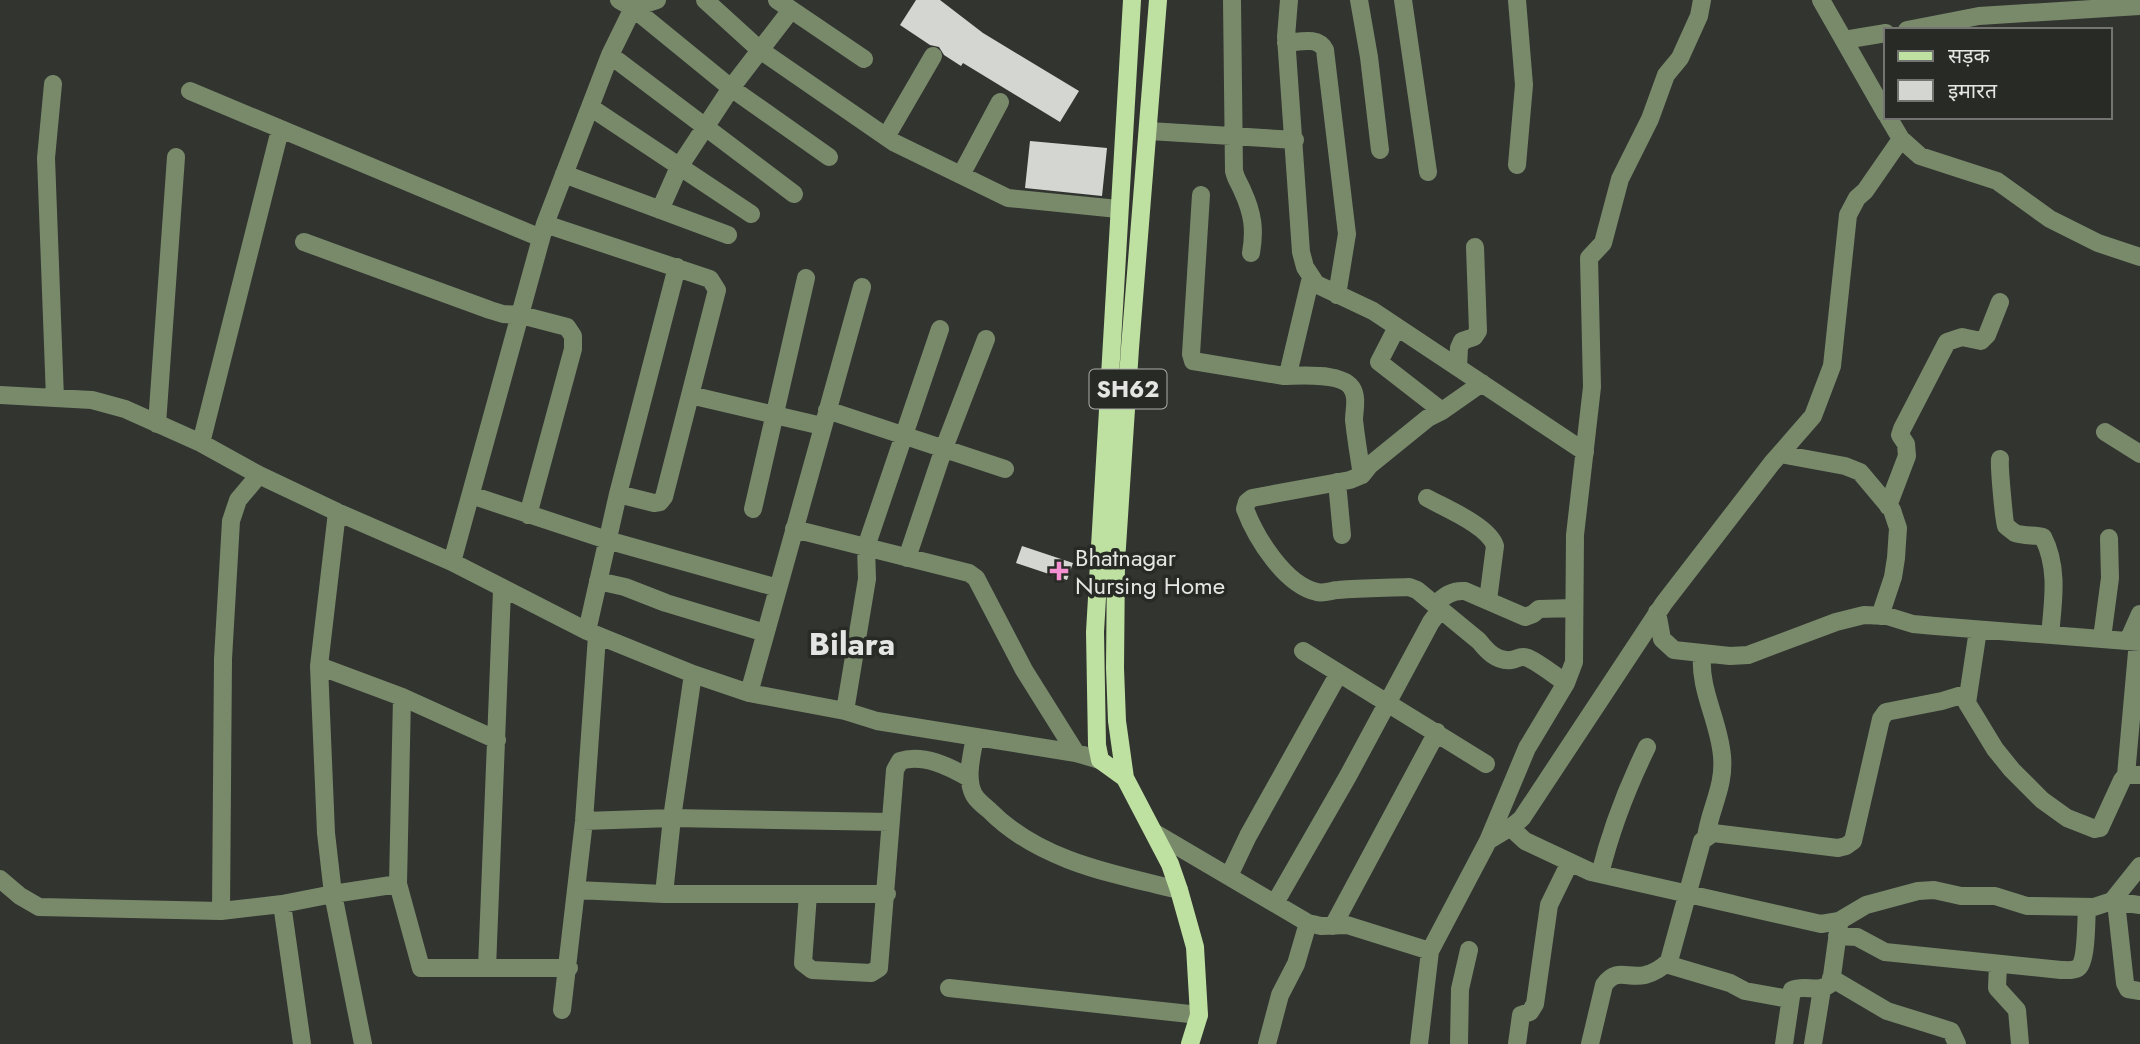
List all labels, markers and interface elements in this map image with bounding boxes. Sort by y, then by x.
legend [1884,28,2112,119]
text: सड़क [1948,41,1990,71]
text: इमारत [1948,76,1998,106]
road number: SH62 [1090,370,1166,408]
place label: Bhatnagar Nursing Home [1075,540,1225,603]
marker: Bhatnagar Nursing Home [1049,561,1069,581]
district label: Bilara [809,621,895,667]

